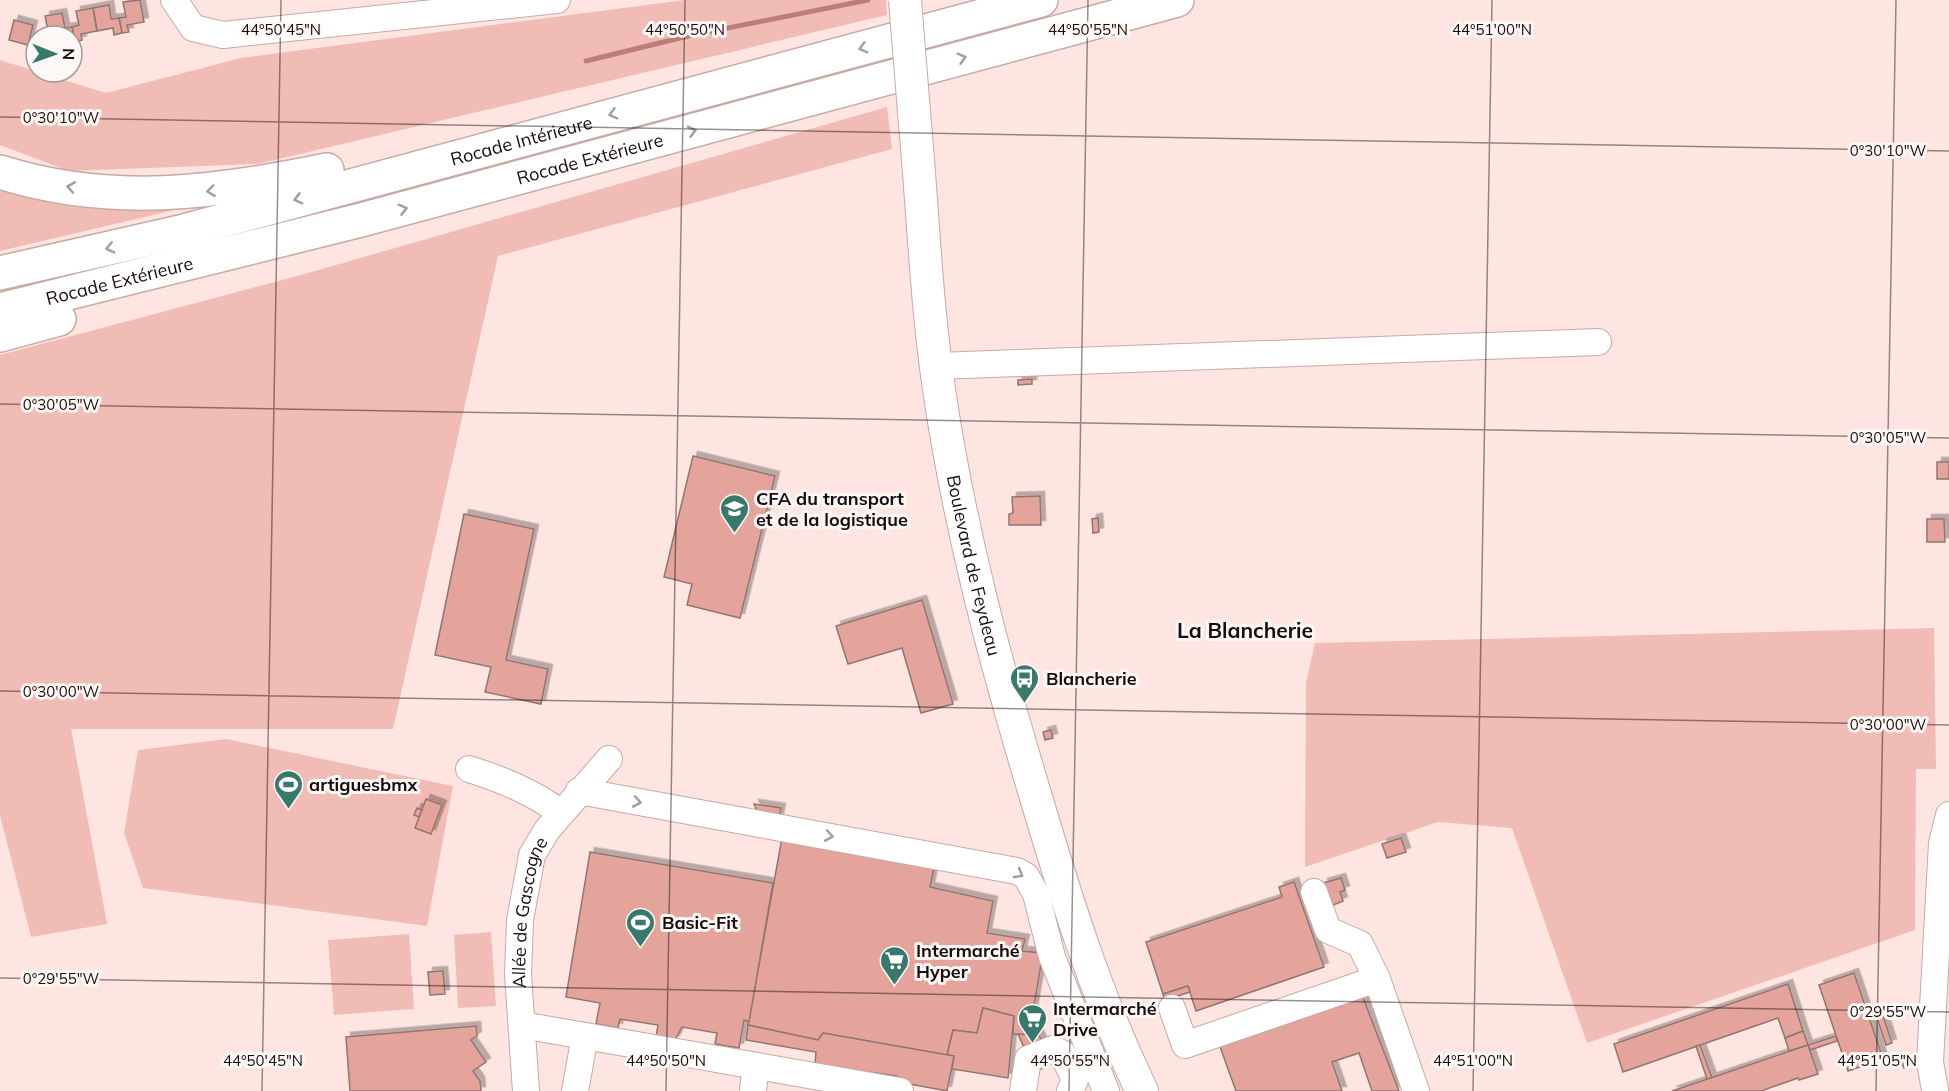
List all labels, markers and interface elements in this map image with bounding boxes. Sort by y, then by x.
text: 44°50'45"N [241,20,321,39]
text: 44°50'50"N [645,20,725,39]
text: 44°50'55"N [1048,20,1128,39]
text: 44°51'00"N [1452,20,1532,39]
north arrow [24,24,84,84]
one-way arrow [858,40,868,53]
text: N [59,48,79,60]
one-way arrow [957,53,967,66]
one-way arrow [609,107,619,120]
text: 0°30'10"W [23,108,100,127]
street label: Rocade Intérieure [448,110,595,170]
one-way arrow [687,125,697,138]
street label: Rocade Extérieure [514,128,666,189]
text: 0°30'10"W [1850,141,1927,160]
one-way arrow [66,181,76,194]
one-way arrow [206,184,216,197]
one-way arrow [293,192,303,205]
one-way arrow [398,203,408,216]
one-way arrow [105,241,115,254]
street label: Rocade Extérieure [43,251,195,310]
text: 0°30'05"W [23,395,100,414]
text: 0°30'05"W [1850,428,1927,447]
street label: Boulevard de Feydeau [942,473,1006,658]
place label: CFA du transport et de la logistique [756,487,908,531]
school or university icon: CFA du transport et de la logistique [719,492,751,534]
district label: La Blancherie [1177,617,1313,643]
bus stop icon: Blancherie [1009,662,1041,704]
place label: Blancherie [1046,667,1137,690]
text: 0°30'00"W [23,682,100,701]
text: 0°30'00"W [1850,715,1927,734]
sports icon: artiguesbmx [272,768,304,810]
place label: artiguesbmx [309,773,418,796]
one-way arrow [632,795,641,807]
one-way arrow [823,829,833,842]
street label: Allée de Gascogne [506,832,552,989]
one-way arrow [1013,866,1023,878]
sports icon: Basic-Fit [625,906,657,948]
place label: Basic-Fit [662,911,738,934]
place label: Intermarché Hyper [916,939,1020,983]
supermarket icon: Intermarché Hyper [879,944,911,986]
text: 0°29'55"W [23,969,100,988]
place label: Intermarché Drive [1053,997,1157,1041]
supermarket icon: Intermarché Drive [1016,1002,1048,1044]
text: 0°29'55"W [1850,1002,1927,1021]
text: 44°50'45"N [223,1051,303,1070]
text: 44°50'50"N [626,1051,706,1070]
text: 44°50'55"N [1030,1051,1110,1070]
text: 44°51'00"N [1433,1051,1513,1070]
text: 44°51'05"N [1837,1051,1917,1070]

